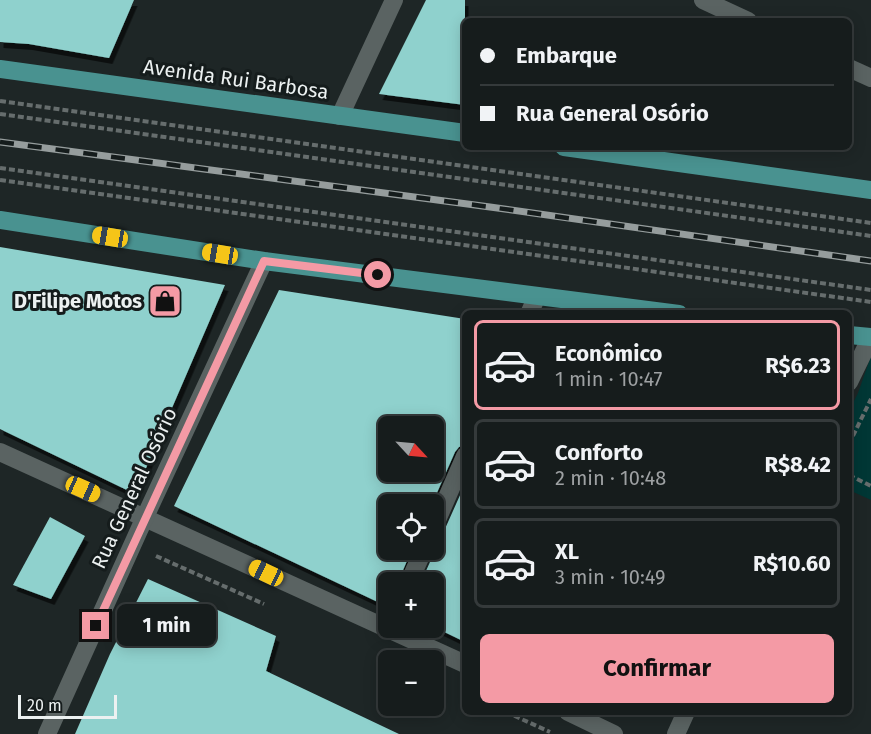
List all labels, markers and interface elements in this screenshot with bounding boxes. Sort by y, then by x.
text: Embarque [516,42,617,69]
street label: Avenida Rui Barbosa [142,54,330,104]
text: Rua General Osório [516,100,709,127]
car [91,225,129,249]
car [201,242,239,266]
route start [364,261,391,288]
shop icon: D'Filipe Motos [147,283,183,319]
place label: D'Filipe Motos [14,289,142,313]
icon: car [483,338,537,392]
text: Econômico [555,340,662,367]
text: R$6.23 [765,352,831,379]
text: 1 min · 10:47 [555,367,662,391]
street label: Rua General Osório [86,404,182,572]
north arrow [378,416,444,482]
map controls [378,416,444,716]
icon: car [483,437,537,491]
text: Conforto [555,439,643,466]
text: R$8.42 [765,451,831,478]
text: 2 min · 10:48 [555,466,666,490]
car [63,473,103,505]
button: locate [378,494,444,560]
icon: car [483,536,537,590]
text: XL [555,538,579,565]
text: R$10.60 [753,550,831,577]
car [246,557,286,589]
text: 3 min · 10:49 [555,565,665,589]
button: + [378,572,444,638]
callout: 1 min [117,605,216,647]
route end [82,612,109,639]
text: 1 min [142,613,191,637]
button: Confirmar [480,634,834,703]
button: − [378,650,444,716]
scale bar [18,692,117,720]
text: 20 m [27,696,62,715]

